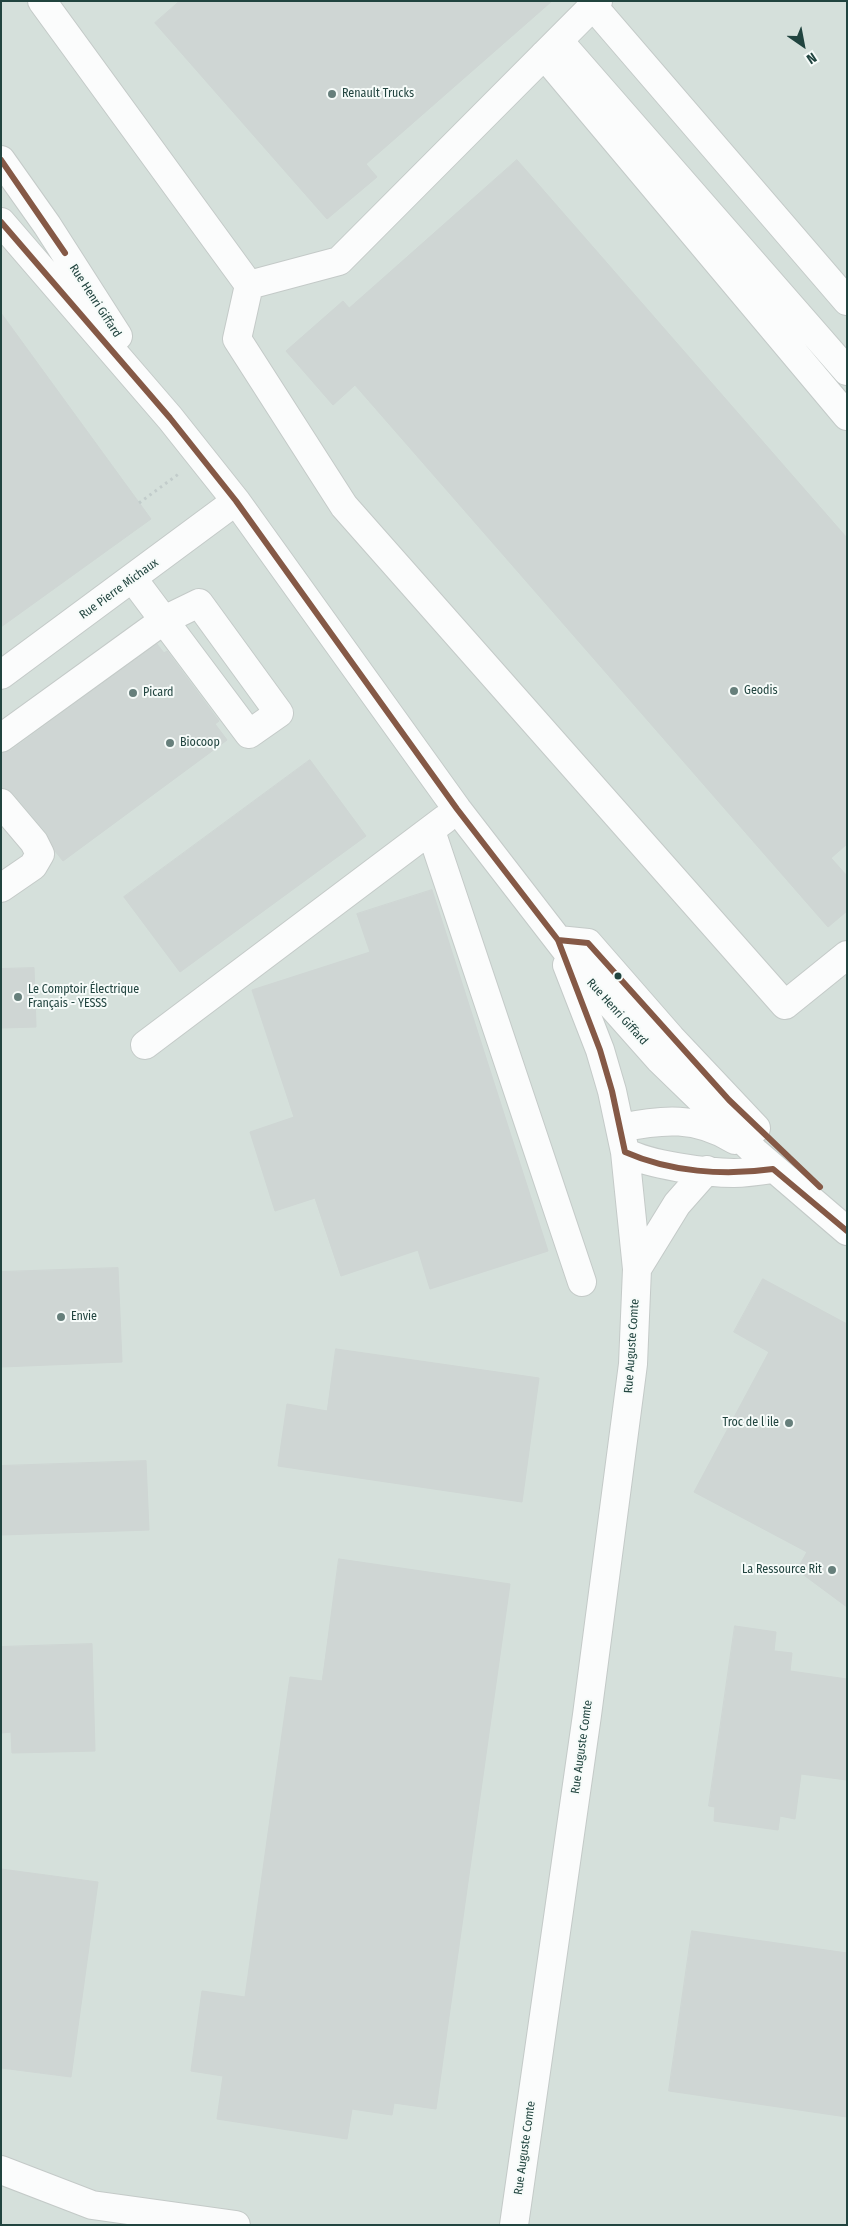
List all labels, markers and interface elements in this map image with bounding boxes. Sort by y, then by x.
north arrow [778,20,828,70]
text: N [803,49,820,67]
place label: Renault Trucks [342,87,414,101]
marker: Renault Trucks [326,88,338,100]
street label: Rue Henri Giffard [66,262,124,340]
street label: Rue Pierre Michaux [77,556,161,622]
place label: Geodis [744,684,778,698]
marker: Geodis [728,685,740,697]
place label: Picard [143,686,173,700]
marker: Picard [127,687,139,699]
place label: Biocoop [180,736,220,750]
marker: Biocoop [164,737,176,749]
unlabelled marker [613,971,623,981]
street label: Rue Henri Giffard [583,976,651,1048]
place label: Le Comptoir Électrique Français - YESSS [28,983,139,1011]
marker: Le Comptoir Électrique Français - YESSS [12,991,24,1003]
street label: Rue Auguste Comte [622,1298,642,1394]
place label: Envie [71,1310,97,1324]
marker: Envie [55,1311,67,1323]
place label: Troc de l ile [722,1416,779,1430]
marker: Troc de l ile [783,1417,795,1429]
place label: La Ressource Rit [742,1563,822,1577]
marker: La Ressource Rit [826,1564,838,1576]
street label: Rue Auguste Comte [568,1699,596,1795]
street label: Rue Auguste Comte [511,2100,539,2196]

